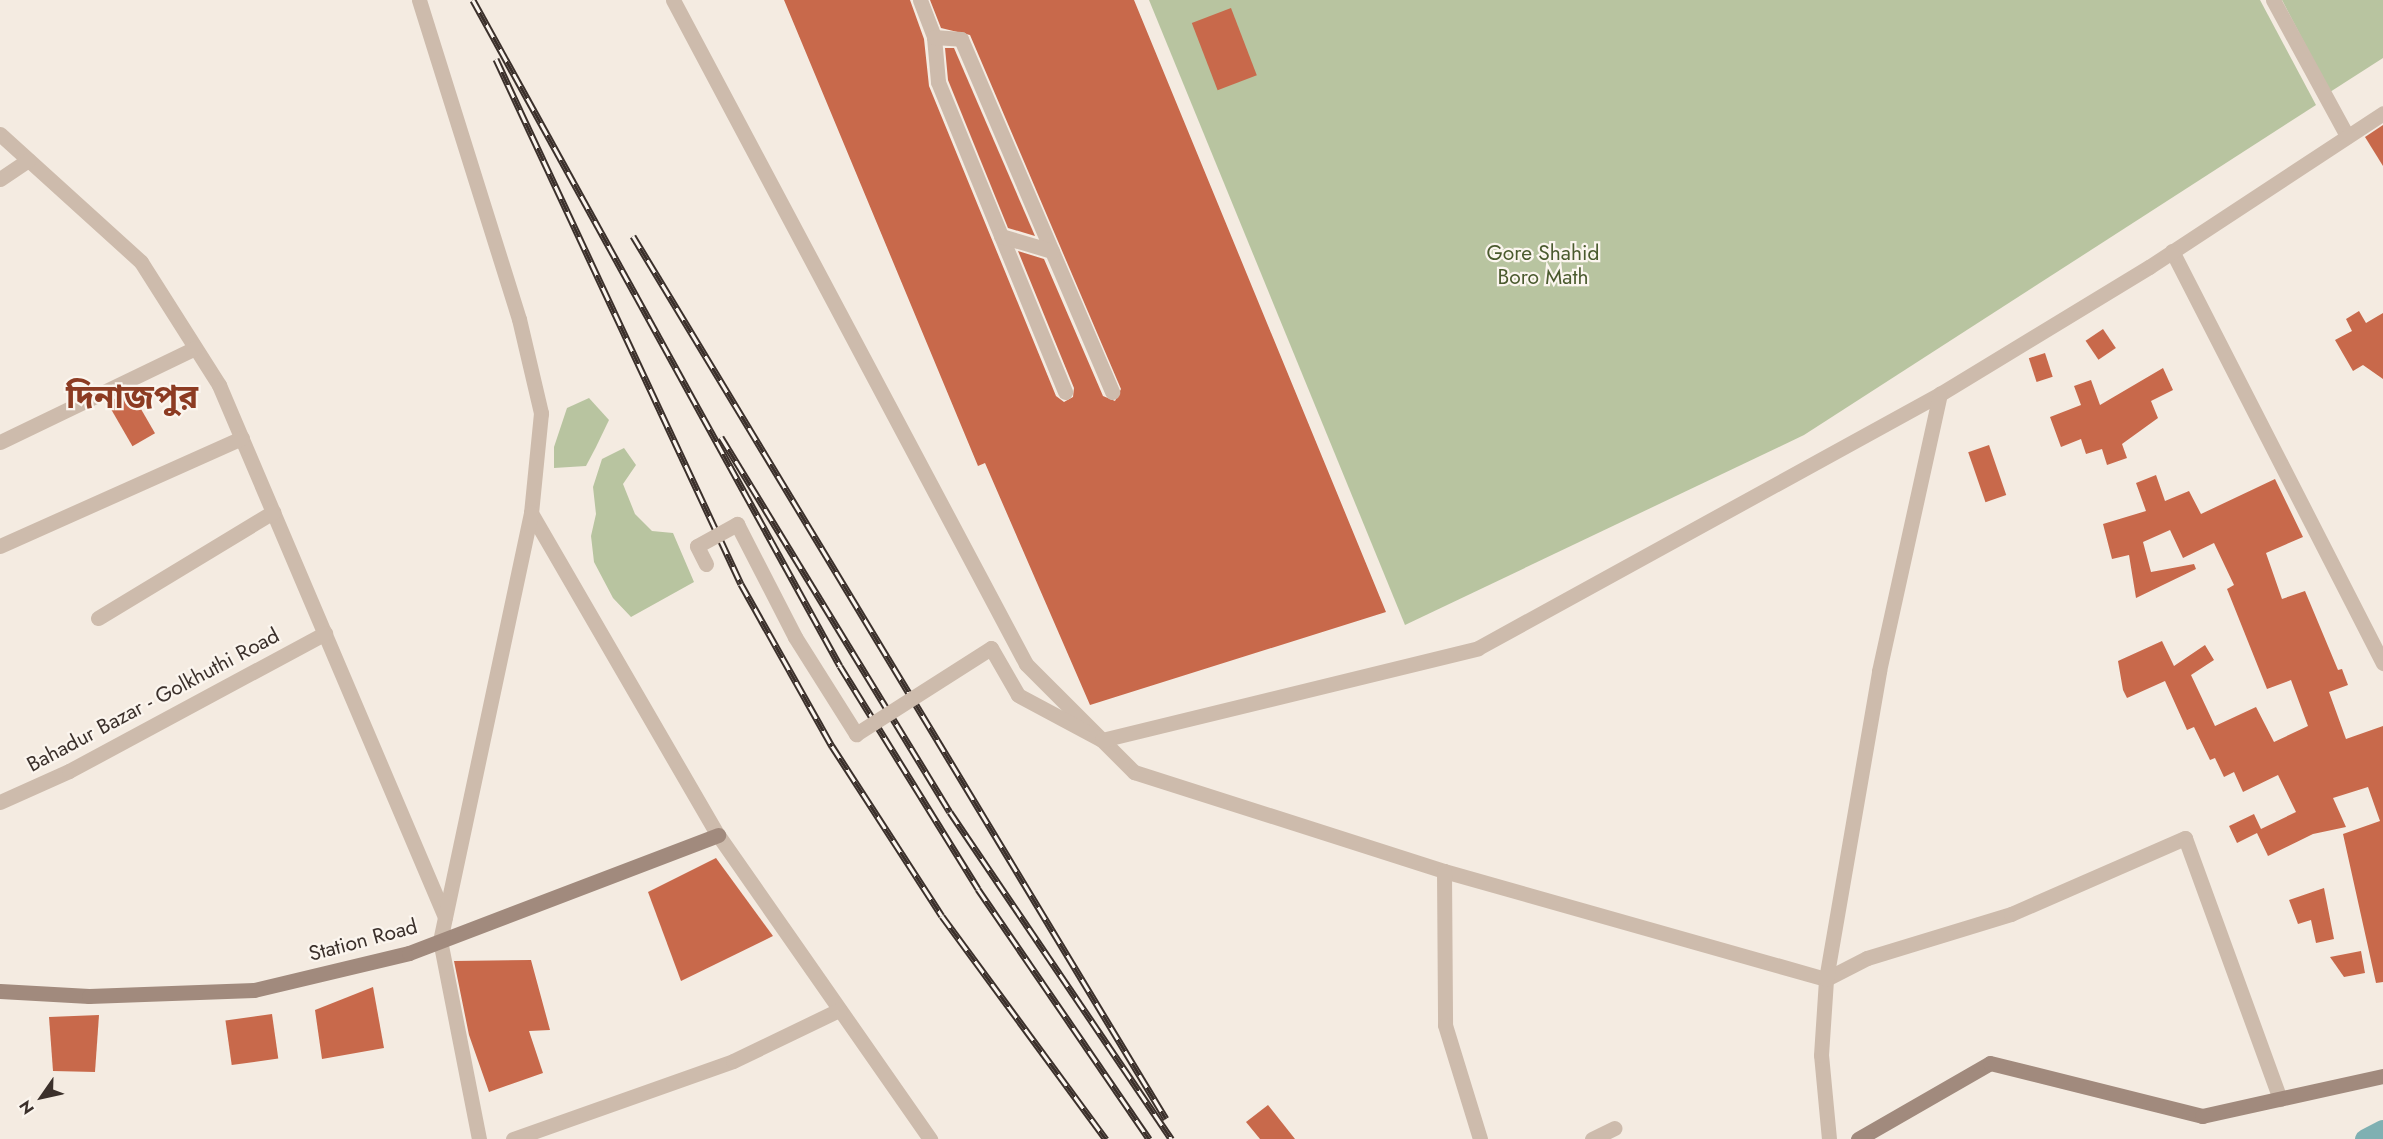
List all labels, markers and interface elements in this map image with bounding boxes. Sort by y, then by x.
park label: Gore Shahid Boro Math [1487,240,1599,290]
district label: দিনাজপুর [66,377,198,417]
street label: Bahadur Bazar - Golkhuthi Road [22,623,284,777]
street label: Station Road [306,913,420,967]
north arrow [12,1067,72,1127]
text: N [14,1096,40,1119]

